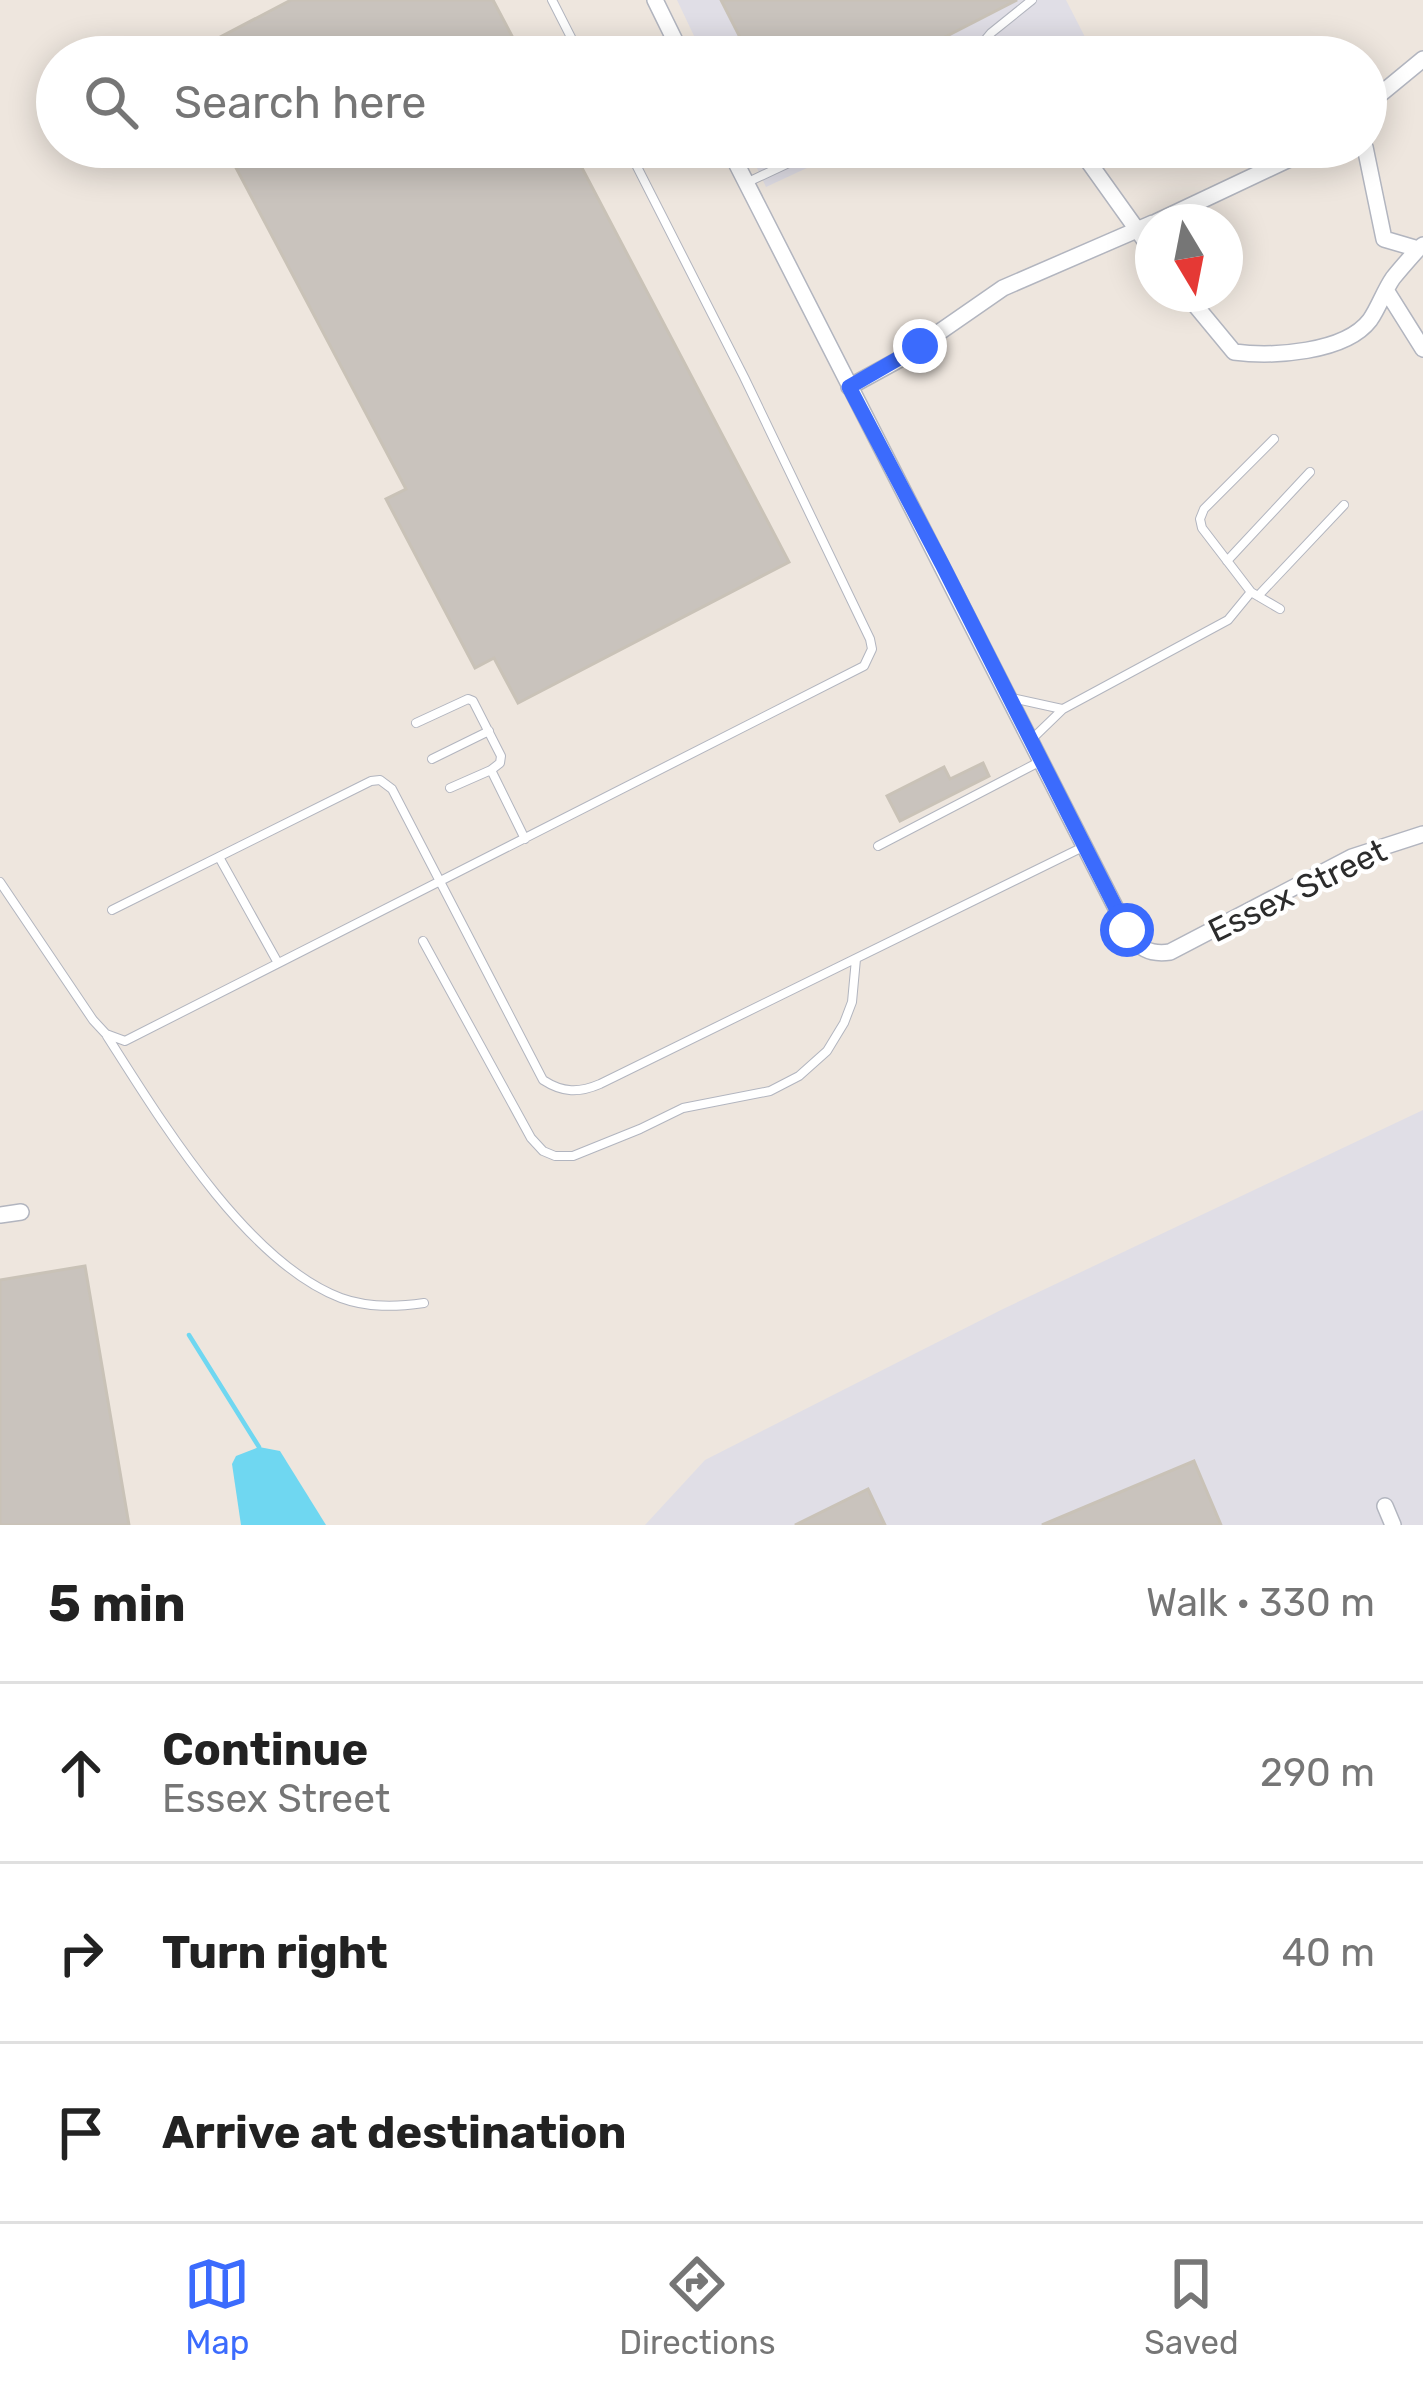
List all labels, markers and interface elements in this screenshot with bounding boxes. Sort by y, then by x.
search box [36,36,1387,168]
icon: search [78,69,144,135]
text: Search here [174,76,426,129]
north arrow [1135,204,1243,312]
route end [893,319,947,373]
street label: Essex Street [1202,831,1393,950]
route start [1100,903,1154,957]
text: 5 min [48,1573,186,1634]
text: Walk · 330 m [1146,1580,1375,1626]
text: Continue [162,1723,368,1776]
icon: ahead [48,1740,114,1806]
text: 290 m [1260,1750,1375,1796]
text: Essex Street [162,1776,390,1822]
icon: right [48,1920,114,1986]
text: Turn right [162,1926,388,1979]
text: 40 m [1282,1930,1375,1976]
icon: arrive [48,2100,114,2166]
text: Arrive at destination [162,2106,627,2159]
tab: Map [184,2251,250,2362]
tab: Directions [619,2251,776,2362]
tab: Saved [1144,2251,1239,2362]

